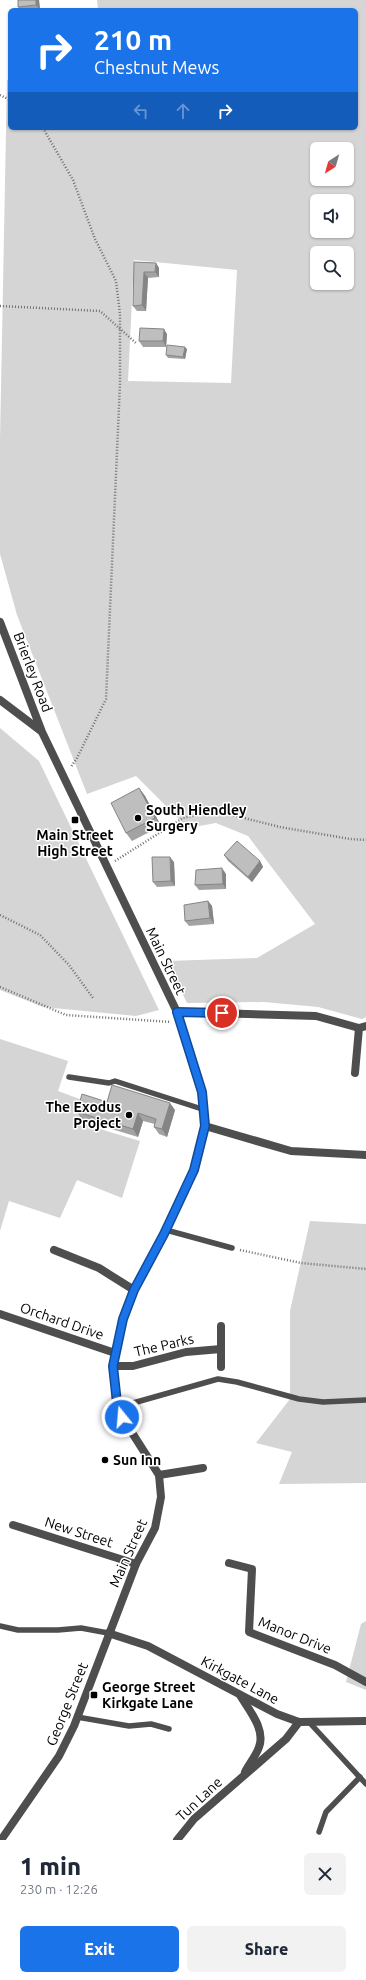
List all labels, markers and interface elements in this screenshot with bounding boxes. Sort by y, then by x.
icon: right [28,24,80,76]
text: 210 m [94,24,172,55]
text: Chestnut Mews [94,57,219,77]
icon: left [130,100,152,122]
icon: ahead [172,100,194,122]
icon: right [214,100,236,122]
north arrow [310,142,354,186]
map controls [310,142,354,290]
button: sound [310,194,354,238]
button: search [310,246,354,290]
street label: Brierley Road [10,630,56,714]
place label: South Hiendley Surgery [146,802,247,834]
marker: South Hiendley Surgery [133,813,143,823]
marker: Main Street High Street [70,815,80,825]
place label: Main Street High Street [36,827,114,859]
street label: Main Street [143,925,189,998]
pin [205,996,239,1030]
icon: arrive [211,1002,233,1024]
place label: The Exodus Project [46,1099,121,1131]
marker: The Exodus Project [124,1110,134,1120]
street label: Orchard Drive [18,1299,106,1343]
street label: The Parks [133,1330,195,1360]
position arrow [101,1396,143,1438]
place label: Sun Inn [113,1452,161,1468]
marker: Sun Inn [100,1455,110,1465]
street label: New Street [43,1513,116,1551]
street label: Main Street [106,1516,150,1590]
street label: Manor Drive [256,1613,334,1657]
street label: Kirkgate Lane [198,1653,282,1707]
street label: George Street [43,1659,91,1748]
place label: George Street Kirkgate Lane [102,1679,195,1711]
marker: George Street Kirkgate Lane [89,1690,99,1700]
street label: Tun Lane [173,1774,225,1824]
text: 1 min [20,1853,81,1880]
button: close [304,1853,346,1895]
text: 230 m · 12:26 [20,1882,98,1896]
button: Exit [20,1926,179,1972]
button: Share [187,1926,346,1972]

